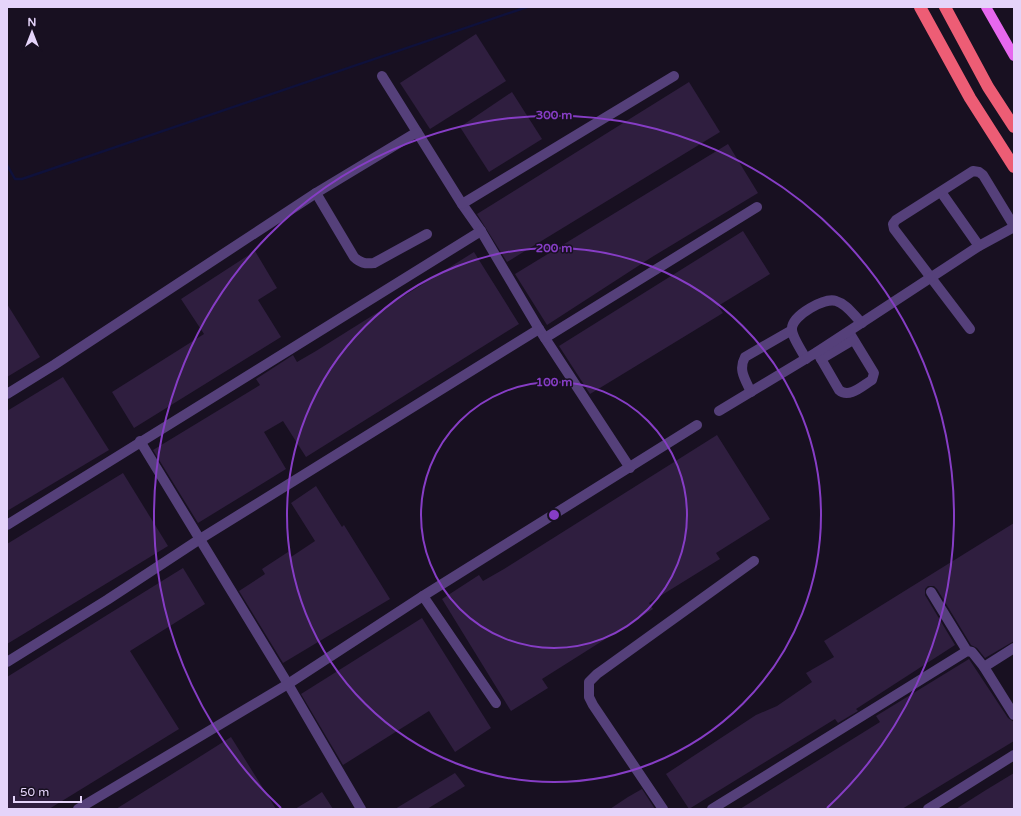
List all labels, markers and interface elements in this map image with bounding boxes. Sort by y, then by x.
north arrow [12,12,52,52]
text: N [28,16,36,29]
text: 300 m [536,108,572,122]
text: 200 m [536,241,572,255]
text: 100 m [536,375,572,389]
centre of rings [547,508,561,522]
scale bar [14,778,81,804]
text: 50 m [20,785,49,799]

